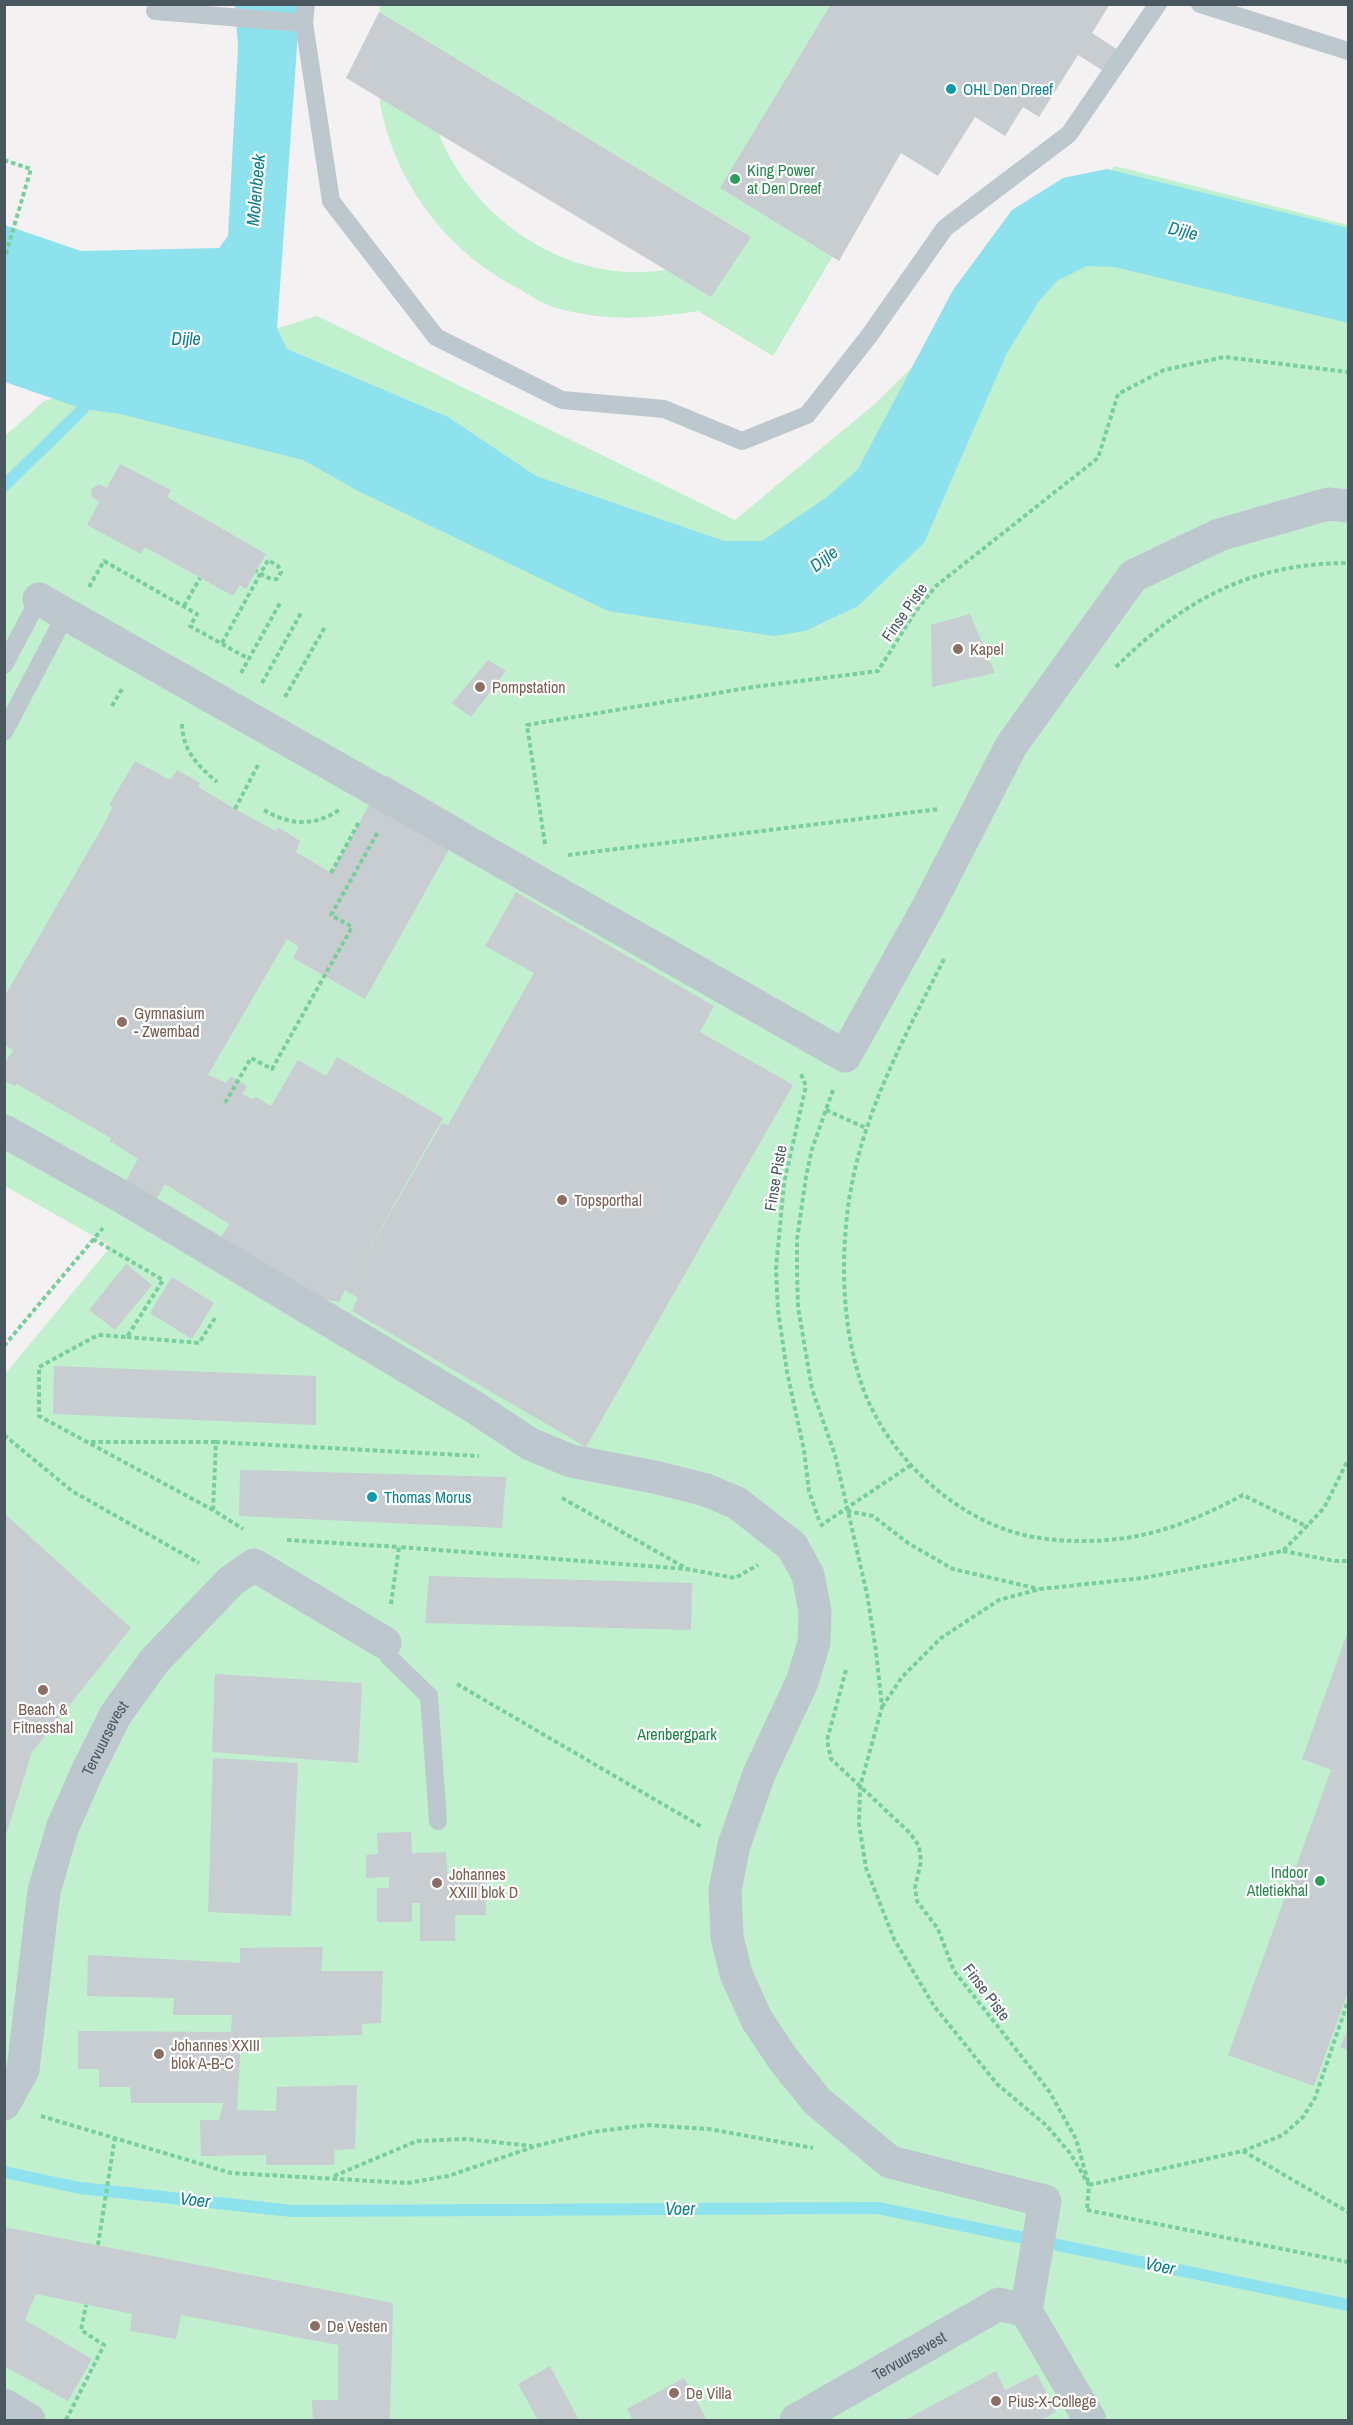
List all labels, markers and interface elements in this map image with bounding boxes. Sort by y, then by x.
place label: OHL Den Dreef [963,78,1053,100]
marker: OHL Den Dreef [944,82,958,96]
water label: Molenbeek [240,152,271,227]
place label: King Power at Den Dreef [747,159,822,199]
marker: King Power at Den Dreef [728,172,742,186]
water label: Dijle [1166,215,1200,246]
water label: Dijle [171,326,201,351]
water label: Dijle [804,540,843,577]
street label: Finse Piste [876,579,932,645]
place label: Kapel [970,638,1004,660]
marker: Kapel [951,642,965,656]
place label: Pompstation [492,676,566,698]
marker: Pompstation [473,680,487,694]
place label: Gymnasium - Zwembad [134,1002,205,1042]
marker: Gymnasium - Zwembad [115,1015,129,1029]
street label: Finse Piste [758,1143,792,1213]
place label: Topsporthal [574,1189,642,1211]
marker: Topsporthal [555,1193,569,1207]
place label: Thomas Morus [384,1486,472,1508]
marker: Thomas Morus [365,1490,379,1504]
marker: Beach & Fitnesshal [36,1683,50,1697]
street label: Tervuursevest [76,1696,133,1779]
place label: Beach & Fitnesshal [13,1698,73,1738]
park label: Arenbergpark [636,1723,717,1745]
place label: Indoor Atletiekhal [1246,1861,1309,1901]
place label: Johannes XXIII blok D [449,1863,518,1903]
marker: Indoor Atletiekhal [1313,1874,1327,1888]
marker: Johannes XXIII blok D [430,1876,444,1890]
street label: Finse Piste [958,1959,1016,2025]
place label: Johannes XXIII blok A-B-C [171,2034,260,2074]
marker: Johannes XXIII blok A-B-C [152,2047,166,2061]
water label: Voer [179,2185,212,2214]
water label: Voer [665,2196,696,2221]
water label: Voer [1143,2250,1179,2281]
place label: De Vesten [327,2315,388,2337]
marker: De Vesten [308,2319,322,2333]
street label: Tervuursevest [868,2326,950,2385]
place label: De Villa [686,2382,732,2404]
marker: De Villa [667,2386,681,2400]
place label: Pius-X-College [1008,2390,1096,2412]
marker: Pius-X-College [989,2394,1003,2408]

